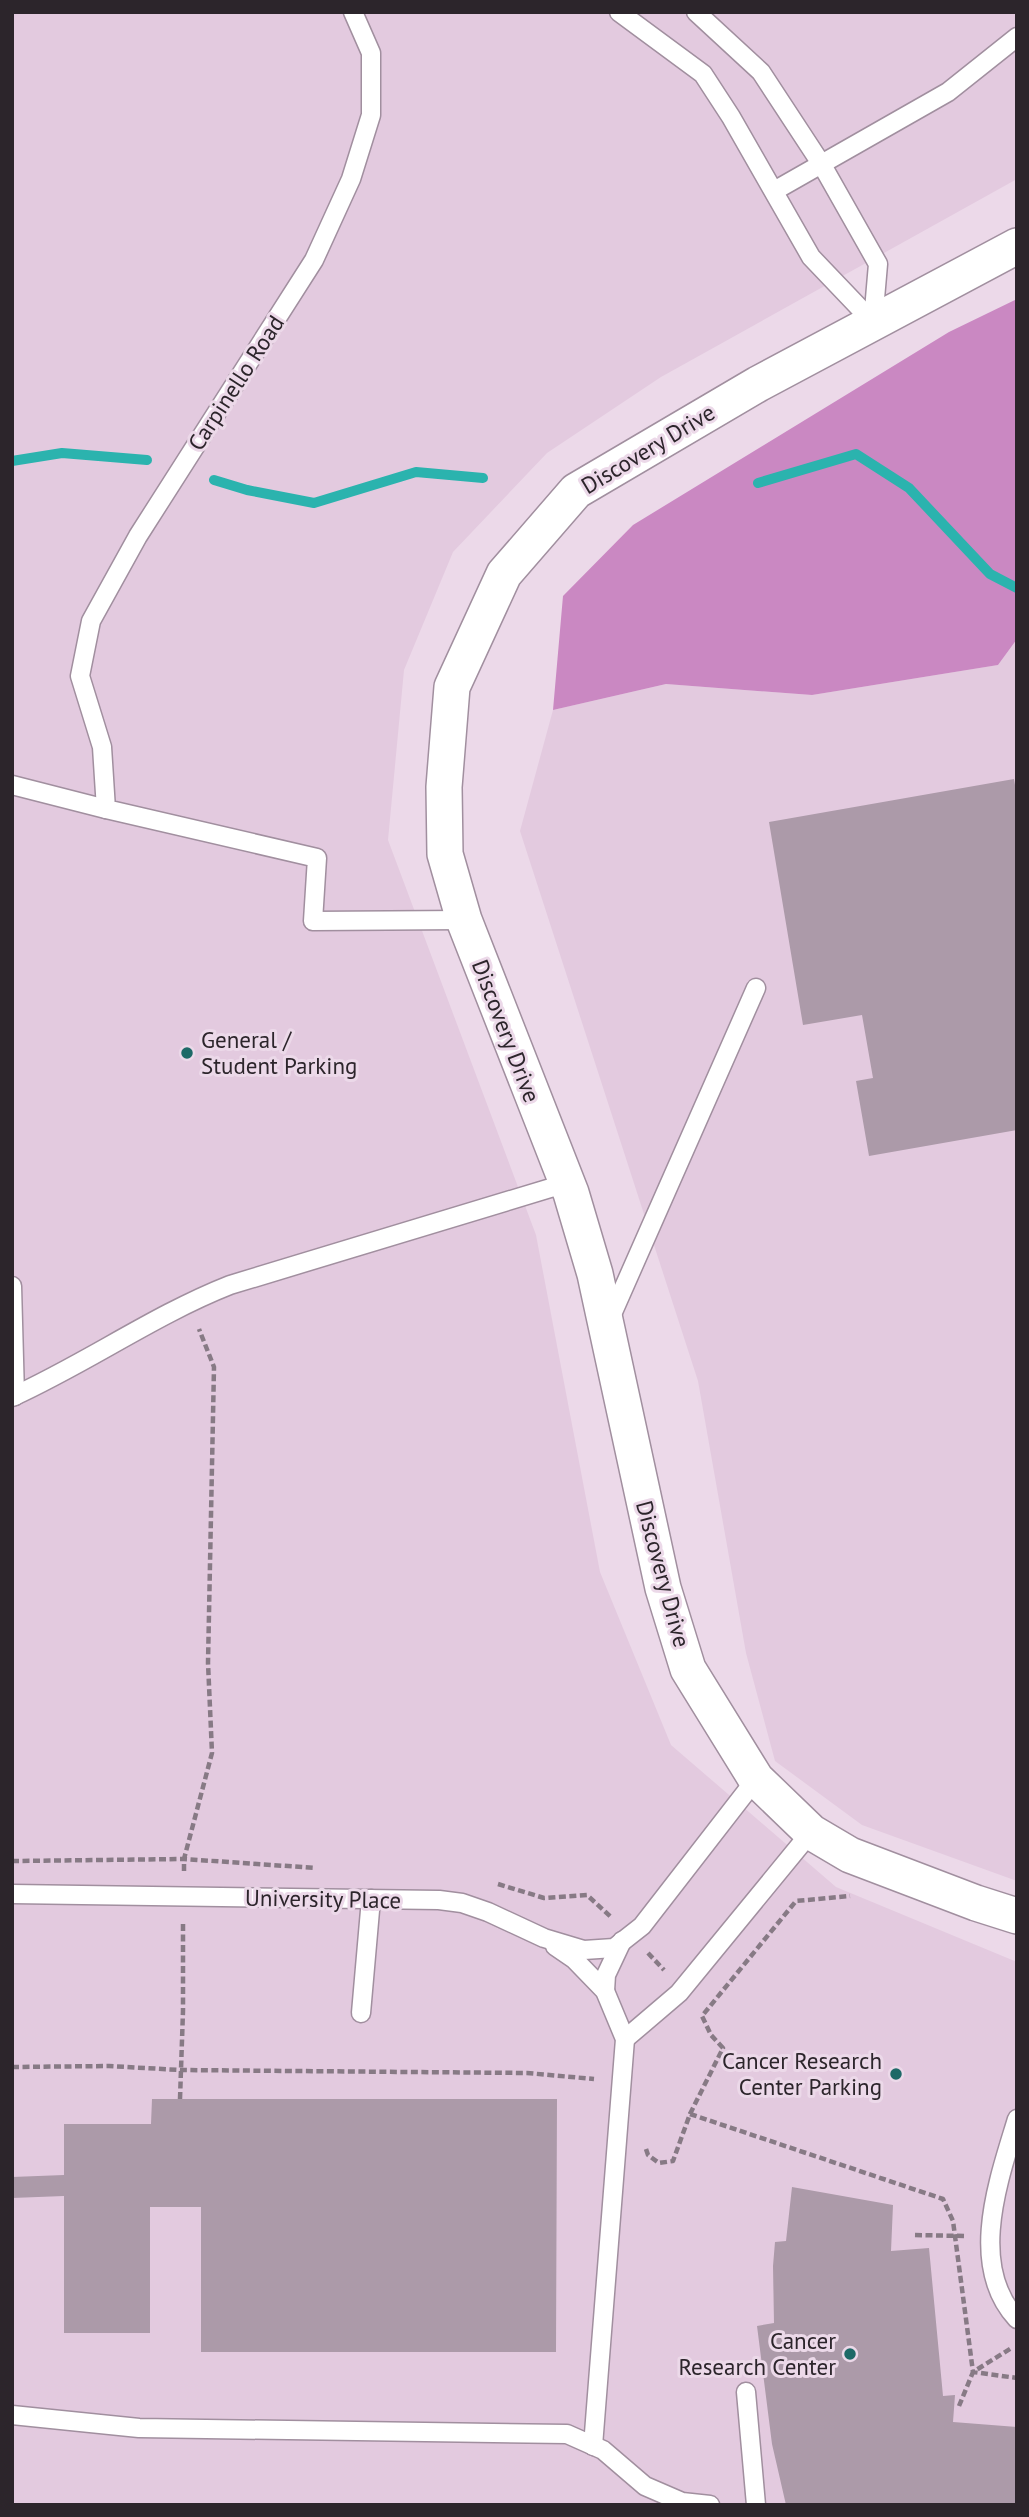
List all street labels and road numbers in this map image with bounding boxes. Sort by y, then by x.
street label: Carpinello Road [181,310,290,456]
street label: Discovery Drive [576,397,720,500]
street label: Discovery Drive [466,955,547,1106]
street label: Discovery Drive [630,1497,697,1650]
street label: University Place [245,1883,401,1914]

